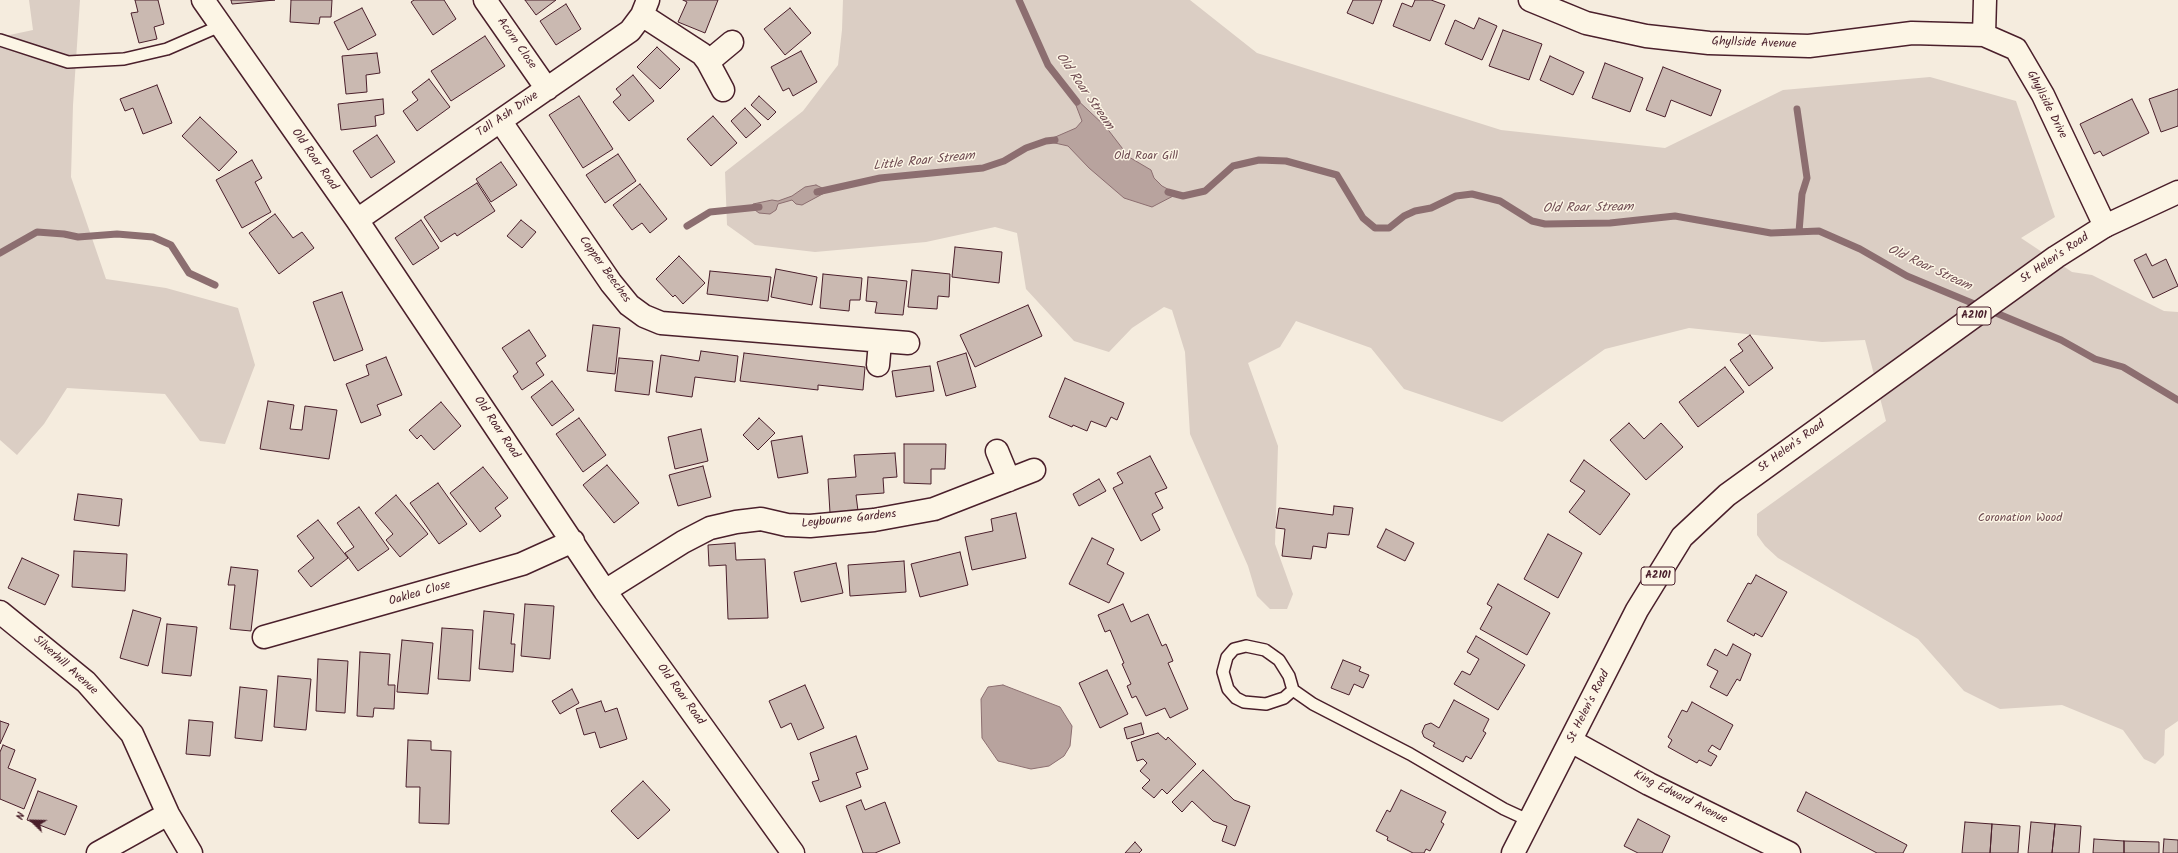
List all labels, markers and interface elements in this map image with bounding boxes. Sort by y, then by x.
street label: Acorn Close [493,16,539,72]
street label: Ghyllside Avenue [1711,35,1797,53]
water label: Old Roar Stream [1052,50,1116,134]
street label: Ghyllside Drive [2023,69,2069,141]
street label: Tall Ash Drive [474,89,542,141]
street label: Old Roar Road [287,126,341,194]
water label: Little Roar Stream [872,149,976,175]
park label: Old Roar Gill [1114,150,1178,164]
water label: Old Roar Stream [1543,200,1633,218]
street label: St Helen's Road [2018,231,2092,287]
street label: Copper Beeches [575,234,633,306]
water label: Old Roar Stream [1885,243,1973,295]
road number: A2101 [1957,307,1991,325]
street label: Old Roar Road [470,394,522,462]
street label: St Helen's Road [1756,418,1828,476]
street label: Leybourne Gardens [801,508,897,532]
park label: Coronation Wood [1978,512,2062,526]
road number: A2101 [1641,567,1675,585]
street label: Oaklea Close [388,578,452,610]
street label: Silverhill Avenue [30,633,100,699]
street label: Old Roar Road [653,662,707,728]
street label: St Helen's Road [1564,668,1614,746]
street label: King Edward Avenue [1631,768,1729,828]
north arrow [12,801,52,841]
text: N [11,810,31,823]

